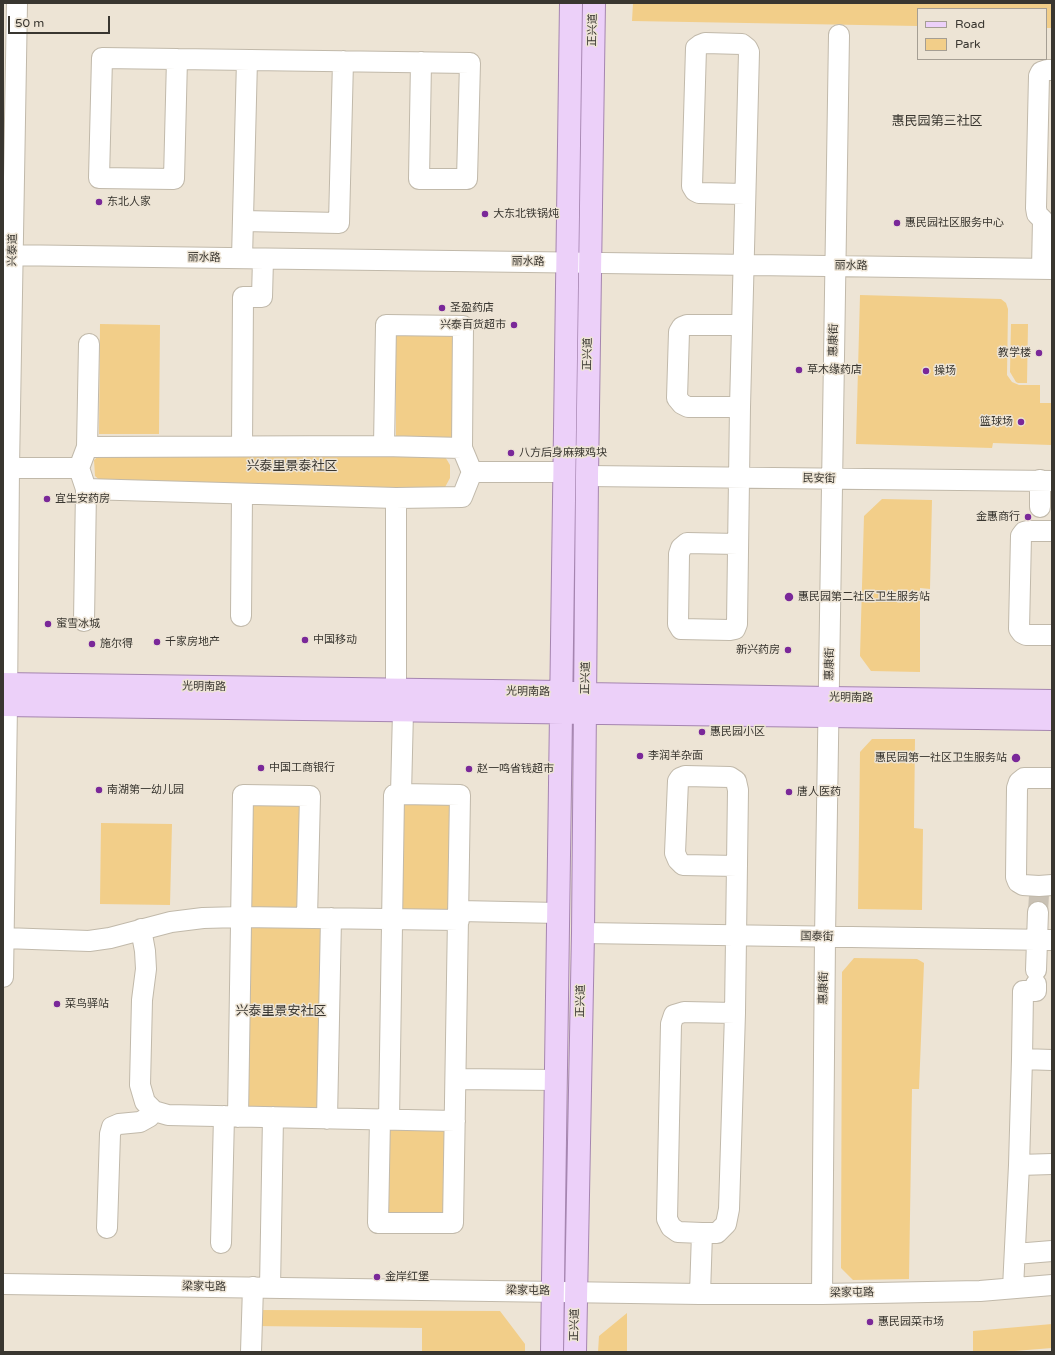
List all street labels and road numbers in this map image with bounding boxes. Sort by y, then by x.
street label: 正兴道 [586,13,600,47]
street label: 兴泰道 [6,233,20,267]
street label: 丽水路 [187,251,221,265]
street label: 丽水路 [511,255,545,269]
street label: 丽水路 [834,259,868,273]
street label: 惠康街 [827,323,841,357]
street label: 正兴道 [581,337,595,371]
street label: 民安街 [802,472,836,486]
street label: 惠康街 [823,647,837,681]
street label: 正兴道 [579,661,593,695]
street label: 光明南路 [182,680,226,694]
street label: 光明南路 [506,685,550,699]
street label: 光明南路 [829,691,873,705]
street label: 国泰街 [800,930,834,944]
street label: 惠康街 [817,971,831,1005]
street label: 正兴道 [574,984,588,1018]
street label: 梁家屯路 [182,1280,226,1294]
street label: 梁家屯路 [506,1284,550,1298]
street label: 梁家屯路 [830,1286,874,1300]
street label: 正兴道 [568,1308,582,1342]

